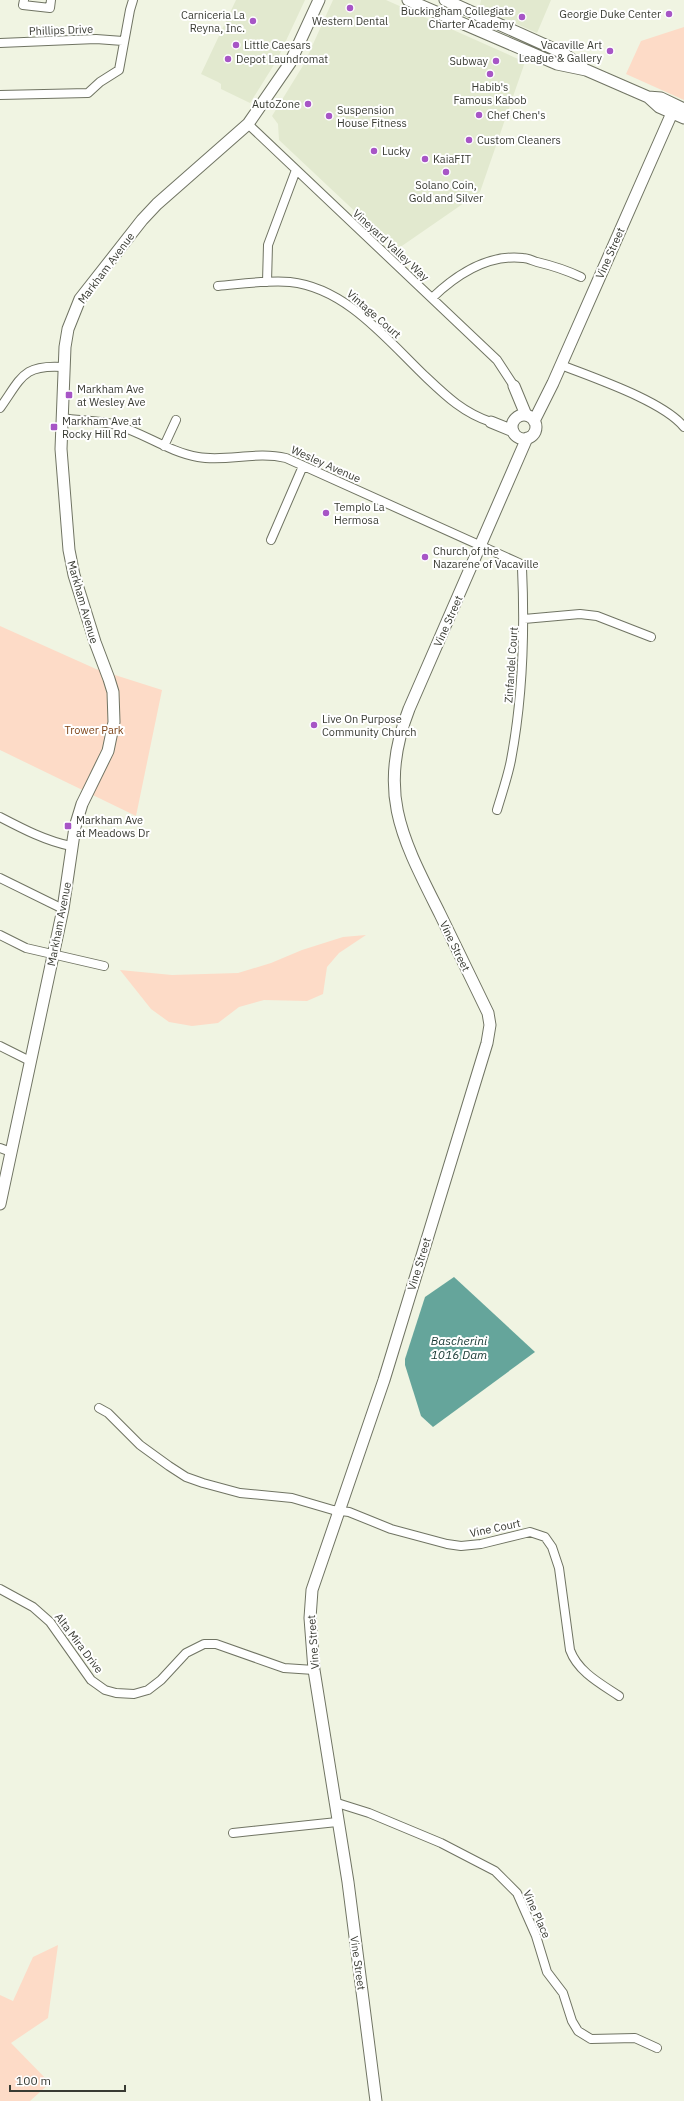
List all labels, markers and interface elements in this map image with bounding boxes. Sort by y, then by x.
marker: Western Dental [345,3,355,13]
place label: Buckingham Collegiate Charter Academy [401,4,515,31]
place label: Georgie Duke Center [559,7,661,21]
place label: Carniceria La Reyna, Inc. [181,8,245,35]
marker: Georgie Duke Center [664,9,674,19]
marker: Buckingham Collegiate Charter Academy [517,12,527,22]
place label: Western Dental [312,14,388,28]
marker: Carniceria La Reyna, Inc. [248,16,258,26]
street label: Phillips Drive [29,22,93,38]
place label: Little Caesars [244,38,311,52]
place label: Vacaville Art League & Gallery [519,38,602,65]
marker: Little Caesars [231,40,241,50]
marker: Vacaville Art League & Gallery [605,46,615,56]
place label: Depot Laundromat [236,52,328,66]
marker: Depot Laundromat [223,54,233,64]
place label: Subway [449,54,489,68]
marker: Subway [491,56,501,66]
marker: Habib's Famous Kabob [485,69,495,79]
place label: Habib's Famous Kabob [453,80,527,107]
place label: AutoZone [252,97,300,111]
marker: AutoZone [303,99,313,109]
place label: Suspension House Fitness [337,103,407,130]
place label: Chef Chen's [487,108,546,122]
marker: Chef Chen's [474,110,484,120]
marker: Suspension House Fitness [324,111,334,121]
place label: Custom Cleaners [477,133,561,147]
marker: Custom Cleaners [464,135,474,145]
place label: Lucky [382,144,411,158]
marker: Lucky [369,146,379,156]
place label: KaiaFIT [433,152,472,166]
marker: KaiaFIT [420,154,430,164]
marker: Solano Coin, Gold and Silver [441,167,451,177]
place label: Solano Coin, Gold and Silver [409,178,483,205]
street label: Vineyard Valley Way [350,206,432,284]
street label: Vine Street [593,225,628,281]
street label: Markham Avenue [75,230,137,306]
street label: Vintage Court [344,287,404,341]
place label: Markham Ave at Wesley Ave [77,382,146,409]
marker: Markham Ave at Wesley Ave [64,390,74,400]
place label: Markham Ave at Rocky Hill Rd [62,414,142,441]
marker: Markham Ave at Rocky Hill Rd [49,422,59,432]
street label: Wesley Avenue [289,442,363,486]
place label: Templo La Hermosa [334,500,385,527]
marker: Templo La Hermosa [321,508,331,518]
place label: Church of the Nazarene of Vacaville [433,544,538,571]
marker: Church of the Nazarene of Vacaville [420,552,430,562]
street label: Markham Avenue [64,559,102,645]
street label: Vine Street [431,593,466,649]
street label: Zinfandel Court [501,626,521,704]
place label: Live On Purpose Community Church [322,712,416,739]
marker: Live On Purpose Community Church [309,720,319,730]
park label: Trower Park [64,723,124,737]
place label: Markham Ave at Meadows Dr [76,813,149,840]
marker: Markham Ave at Meadows Dr [63,821,73,831]
street label: Markham Avenue [44,881,74,967]
street label: Vine Street [437,918,473,974]
street label: Vine Street [404,1236,434,1292]
water label: Bascherini 1016 Dam [431,1333,488,1362]
street label: Vine Court [468,1516,522,1540]
street label: Alta Mira Drive [52,1610,106,1676]
street label: Vine Street [304,1614,322,1670]
street label: Vine Place [520,1888,554,1940]
street label: Vine Street [347,1935,369,1991]
scale bar [10,2067,125,2093]
text: 100 m [16,2073,51,2088]

